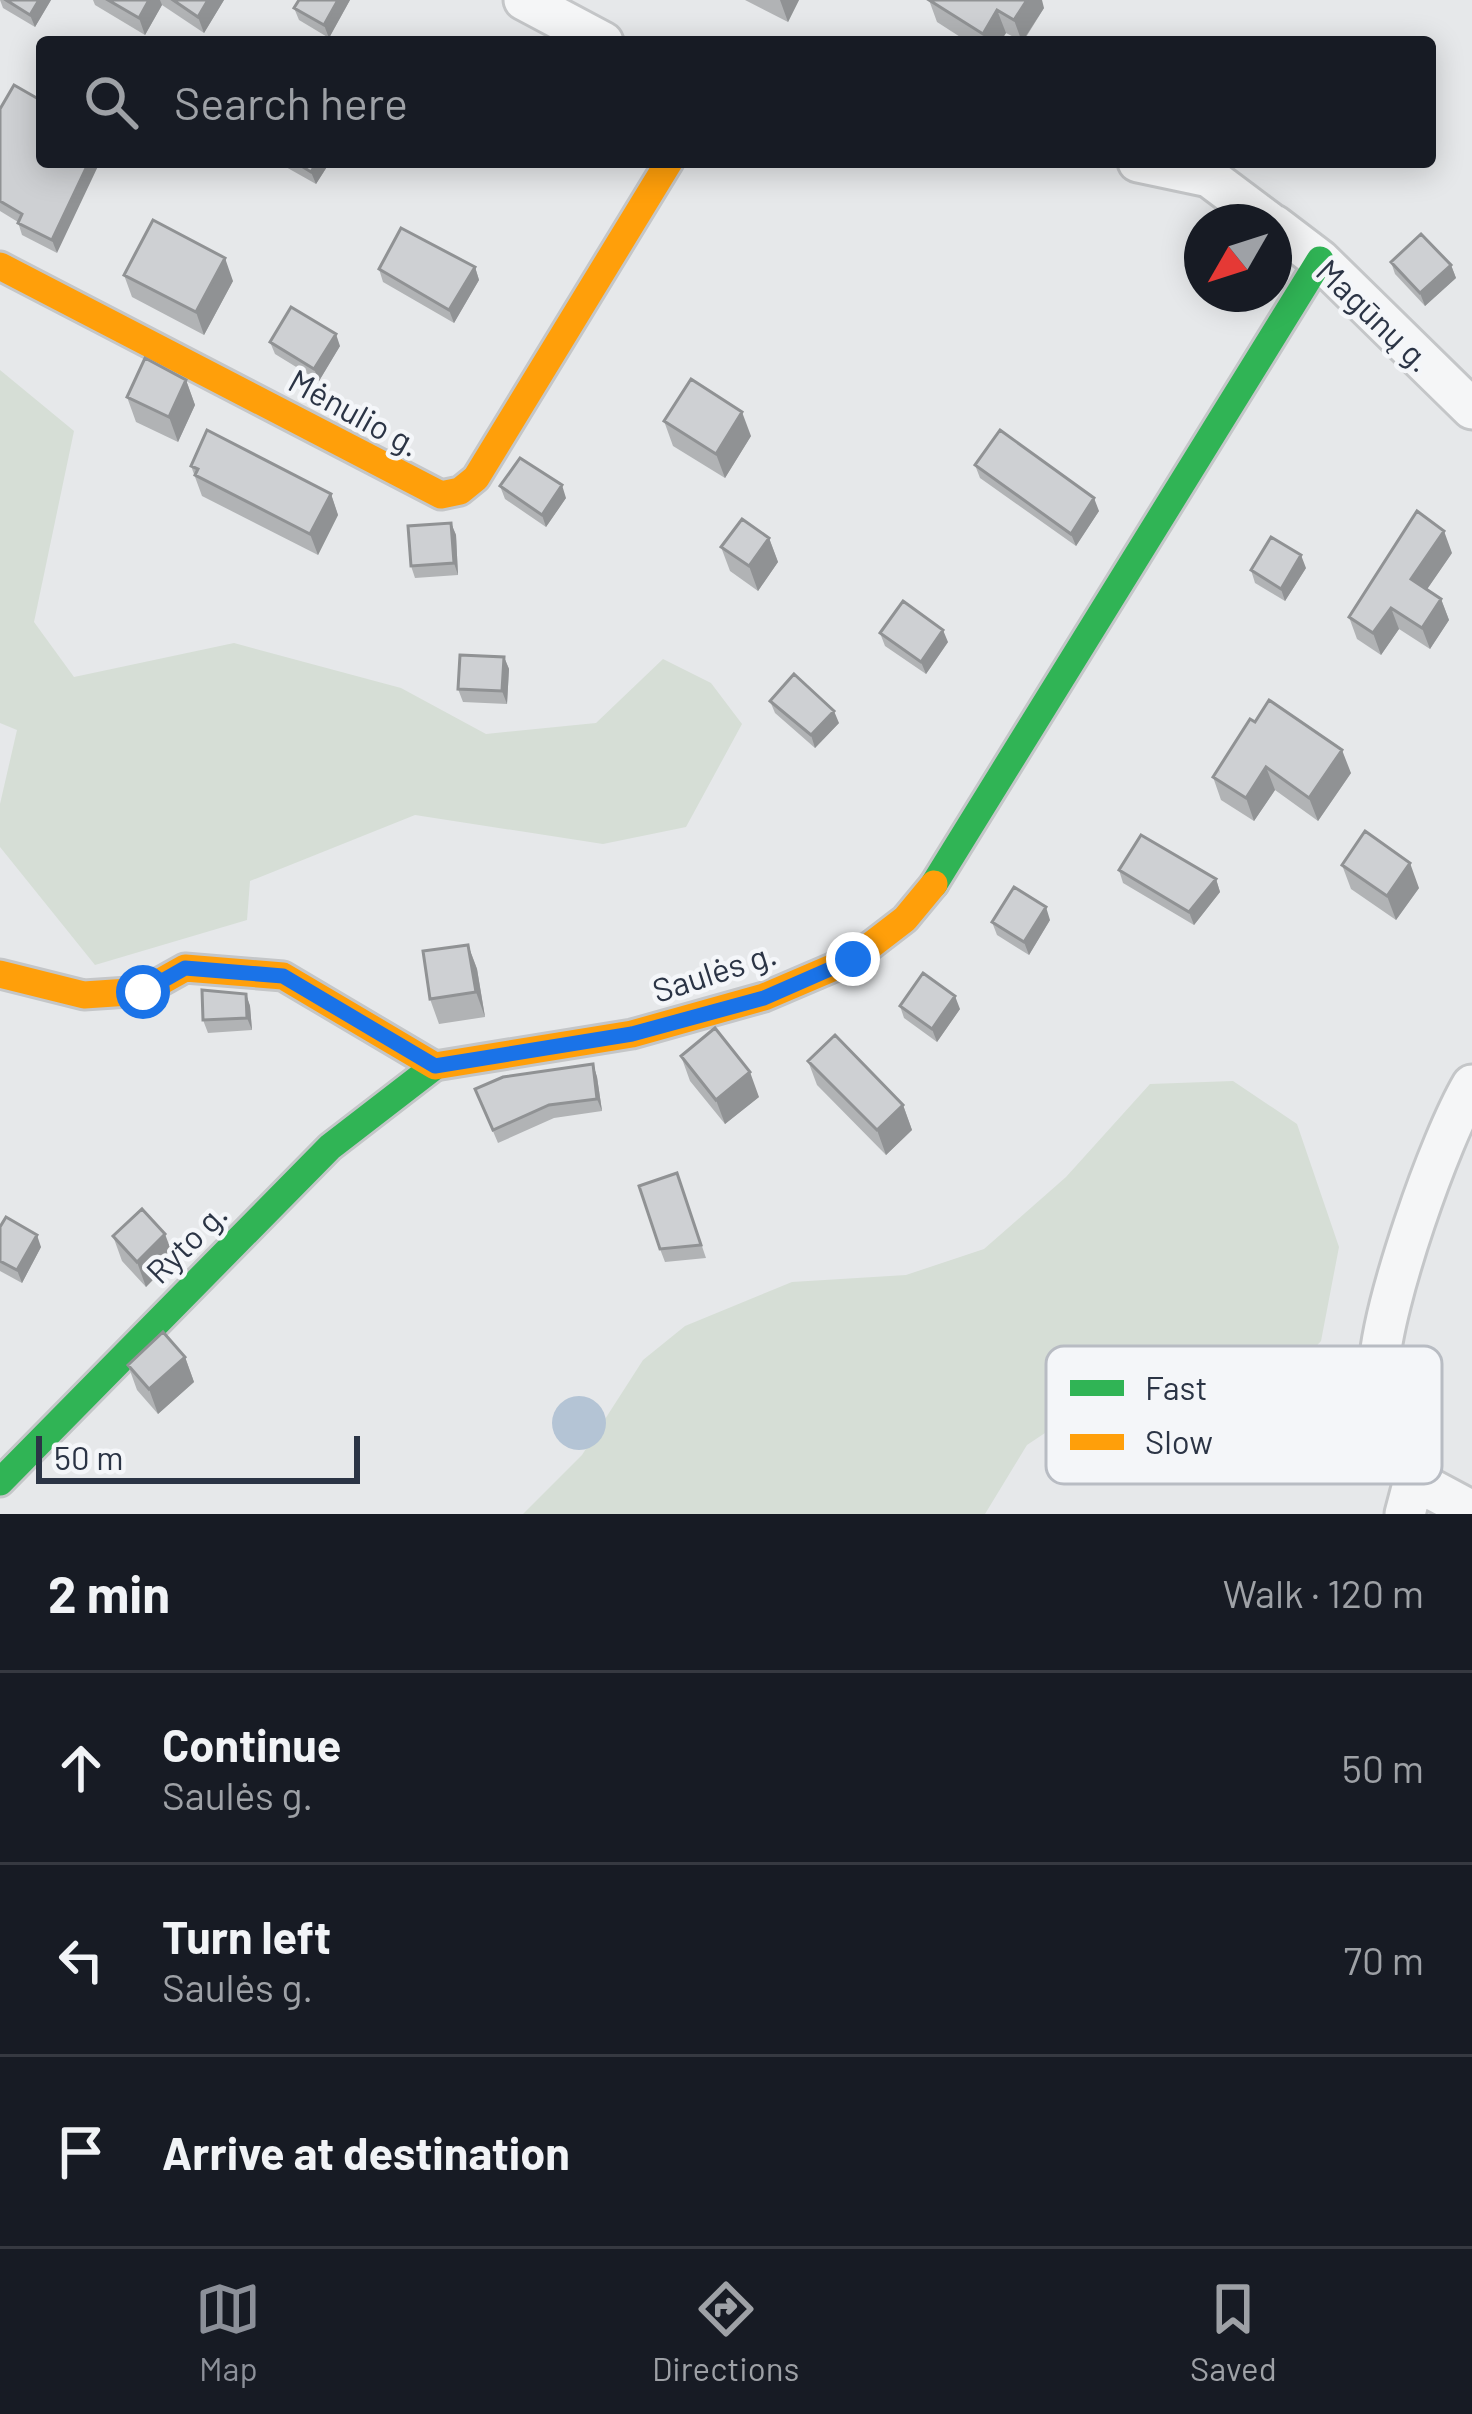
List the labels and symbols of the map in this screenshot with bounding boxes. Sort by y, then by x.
north arrow [1184,204,1292,312]
street label: Magūnų g. [1309,250,1441,380]
street label: Mėnulio g. [282,360,428,464]
street label: Saulės g. [647,932,781,1010]
route end [826,932,880,986]
route start [116,965,170,1019]
street label: Ryto g. [137,1193,235,1291]
legend [1046,1346,1442,1484]
text: Fast [1145,1367,1207,1407]
text: Slow [1145,1421,1213,1461]
scale bar [36,1430,360,1483]

